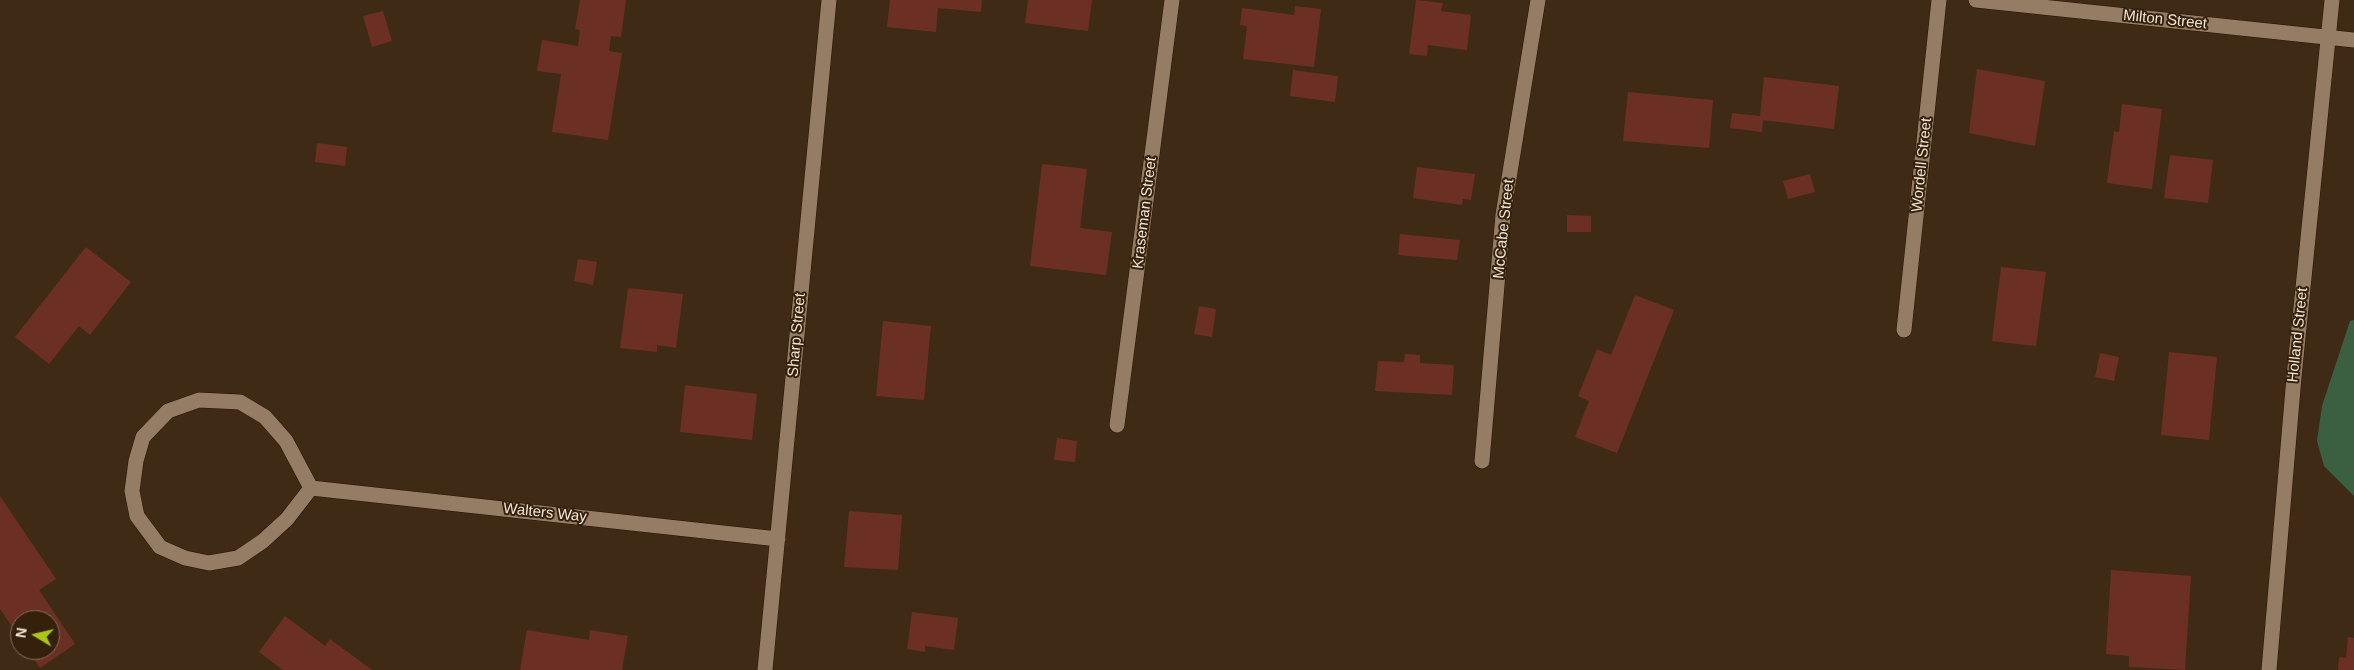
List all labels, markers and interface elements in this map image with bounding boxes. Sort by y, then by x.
street label: Milton Street [2122,7,2208,33]
street label: Wordell Street [1908,117,1936,213]
street label: Kraseman Street [1129,156,1161,270]
street label: McCabe Street [1490,178,1518,280]
street label: Holland Street [2284,287,2312,383]
street label: Sharp Street [784,292,810,378]
street label: Walters Way [502,500,588,526]
north arrow [10,610,60,660]
text: N [12,627,30,639]

